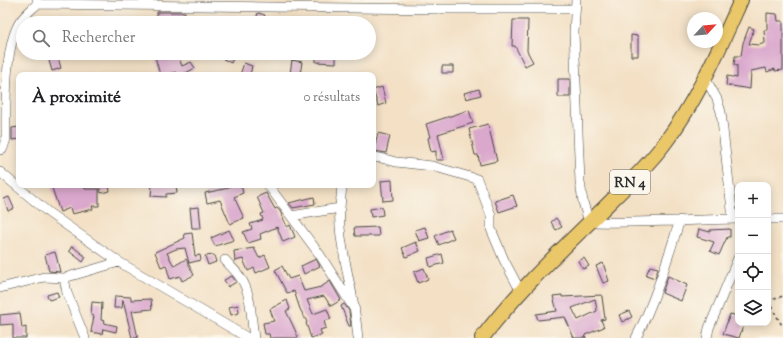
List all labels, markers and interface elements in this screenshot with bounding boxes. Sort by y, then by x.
north arrow [687,12,723,48]
search box [16,16,376,60]
icon: search [30,27,52,49]
text: Rechercher [62,28,135,49]
text: À proximité [32,86,121,110]
text: 0 résultats [303,89,360,107]
road number: RN 4 [610,170,650,194]
map controls [735,182,771,326]
button: + [735,182,771,218]
button: − [735,218,771,254]
button: locate [735,254,771,290]
button: layers [735,290,771,326]

